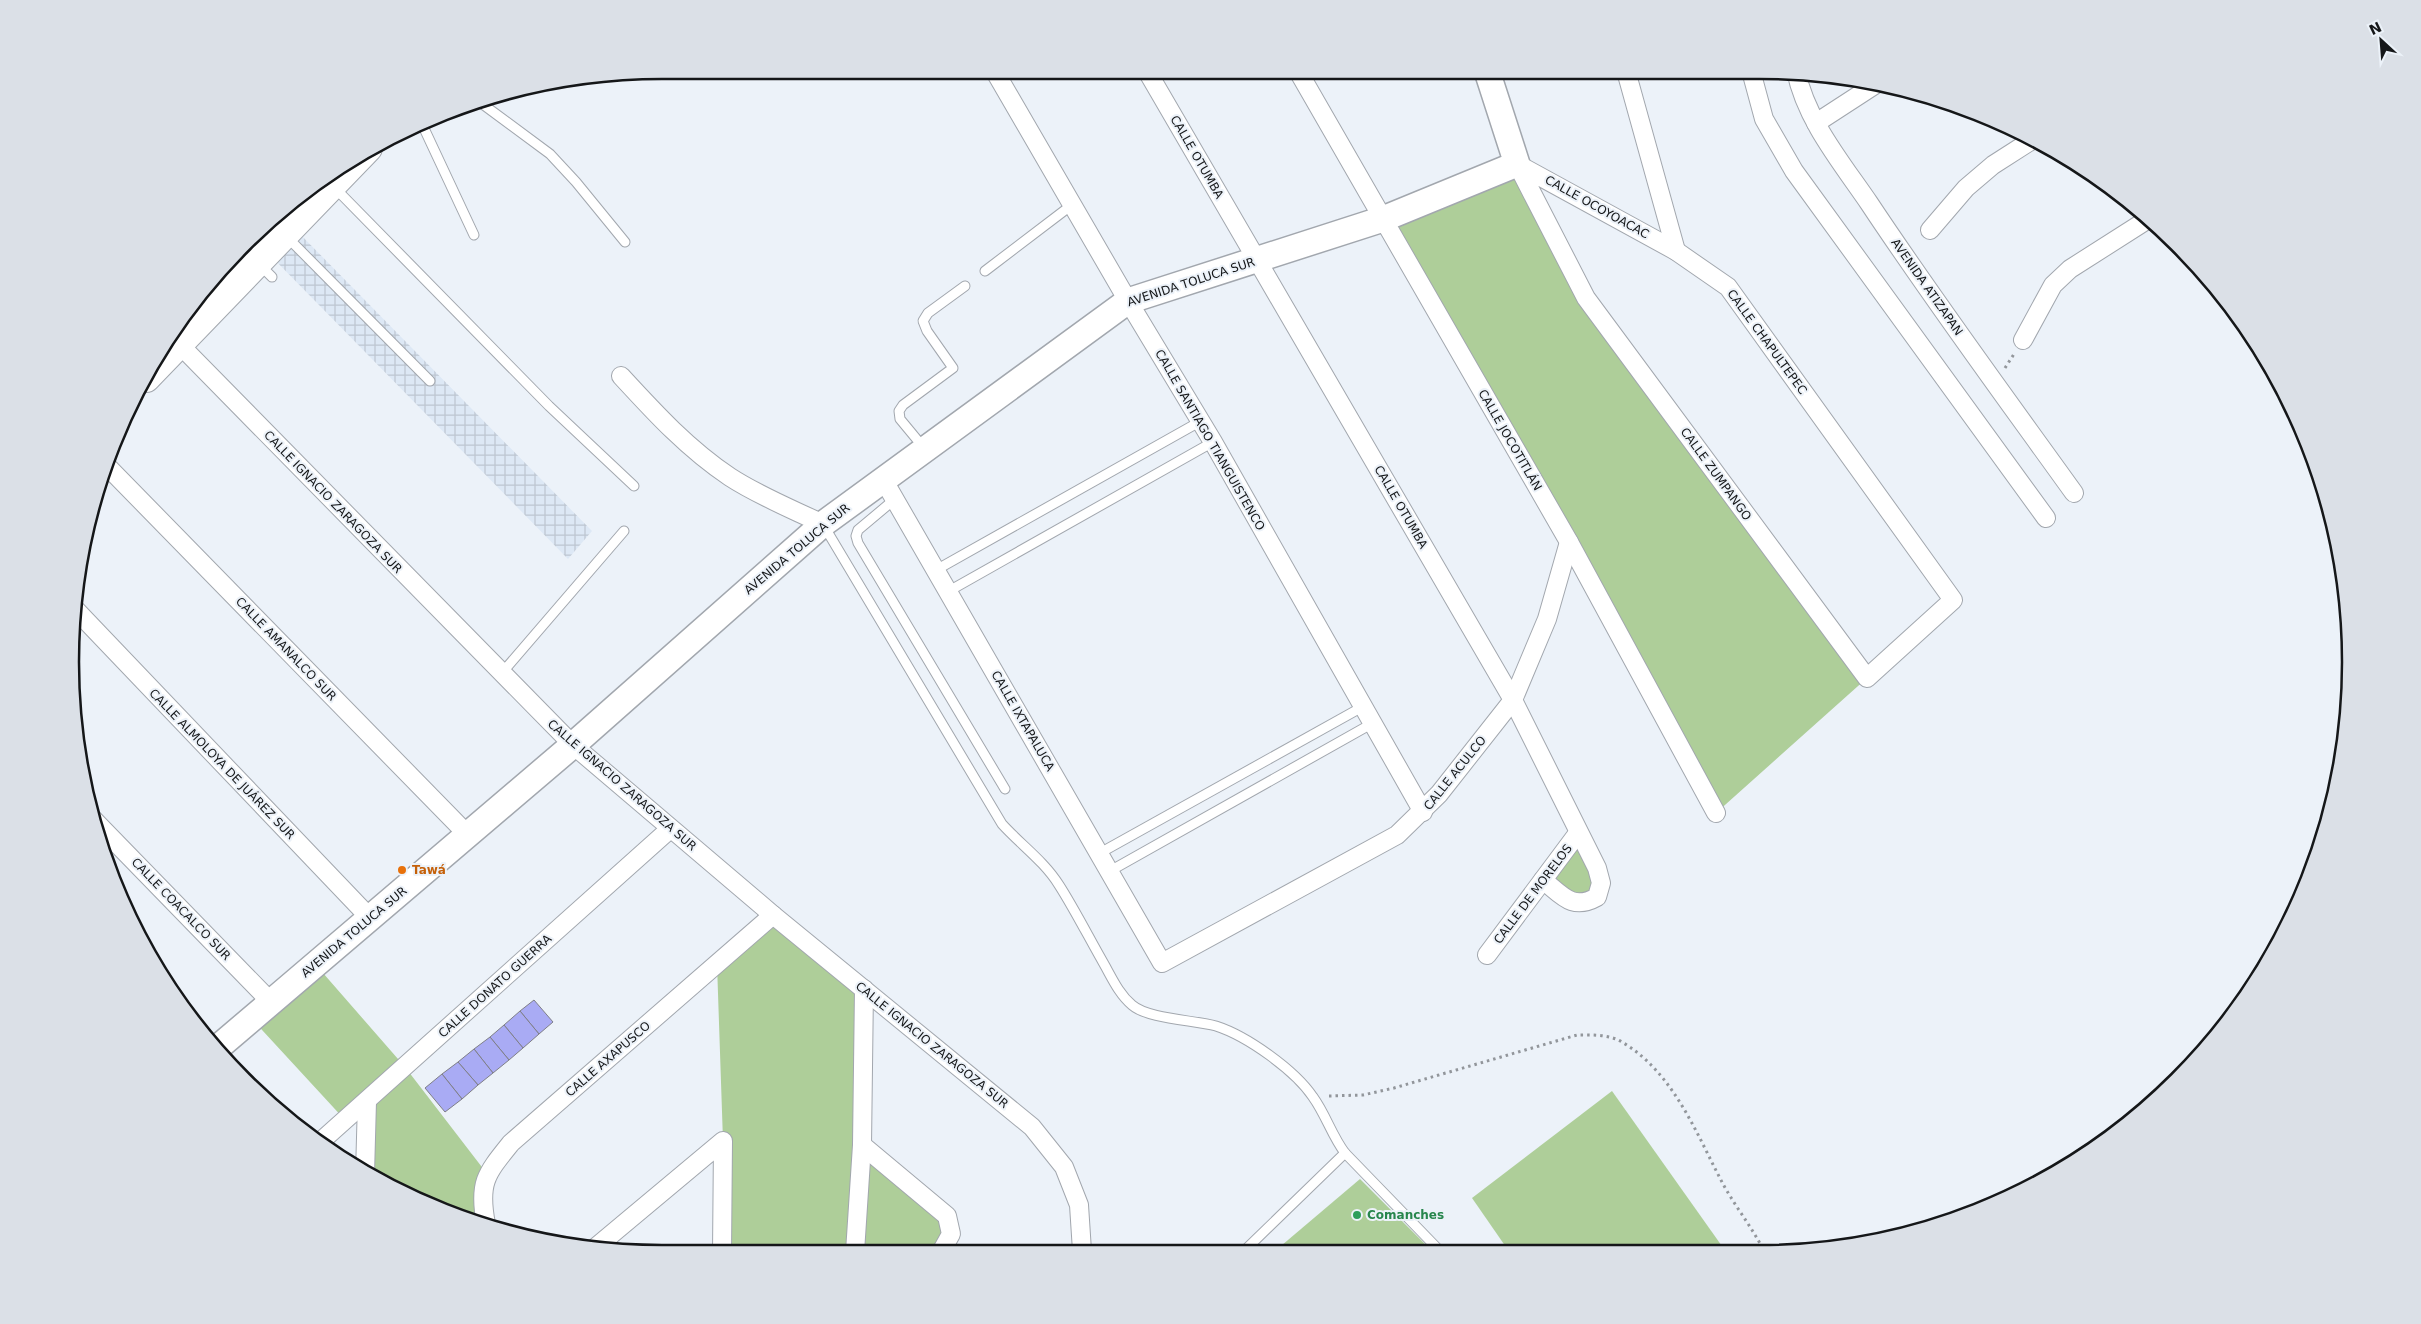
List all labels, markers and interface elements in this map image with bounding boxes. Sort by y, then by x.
north arrow [2356,15,2406,65]
text: N [2367,19,2384,38]
street label: CALLE OTUMBA [1168,113,1227,202]
street label: CALLE OCOYOACAC [1543,173,1651,241]
street label: AVENIDA ATIZAPAN [1888,236,1966,338]
street label: AVENIDA TOLUCA SUR [1125,255,1257,309]
street label: CALLE CHAPULTEPEC [1724,287,1810,397]
street label: CALLE SANTIAGO TIANGUISTENCO [1152,347,1268,533]
street label: CALLE JOCOTITLÁN [1475,386,1546,493]
street label: CALLE ZUMPANGO [1678,425,1754,523]
street label: CALLE IGNACIO ZARAGOZA SUR [261,428,405,576]
street label: CALLE OTUMBA [1372,463,1431,552]
street label: AVENIDA TOLUCA SUR [741,501,853,597]
street label: CALLE AMANALCO SUR [233,594,339,704]
street label: CALLE IXTAPALUCA [989,668,1058,774]
street label: CALLE ALMOLOYA DE JUÁREZ SUR [146,685,298,842]
street label: CALLE IGNACIO ZARAGOZA SUR [545,717,699,853]
street label: CALLE ACULCO [1421,733,1489,813]
street label: CALLE DE MORELOS [1491,841,1575,947]
street label: CALLE COACALCO SUR [129,855,233,963]
place label: Tawá [412,863,446,877]
marker: Tawá [396,864,408,876]
street label: AVENIDA TOLUCA SUR [298,884,410,980]
street label: CALLE DONATO GUERRA [436,931,555,1040]
street label: CALLE IGNACIO ZARAGOZA SUR [853,979,1011,1111]
street label: CALLE AXAPUSCO [563,1018,653,1100]
place label: Comanches [1367,1208,1444,1222]
marker: Comanches [1351,1209,1363,1221]

